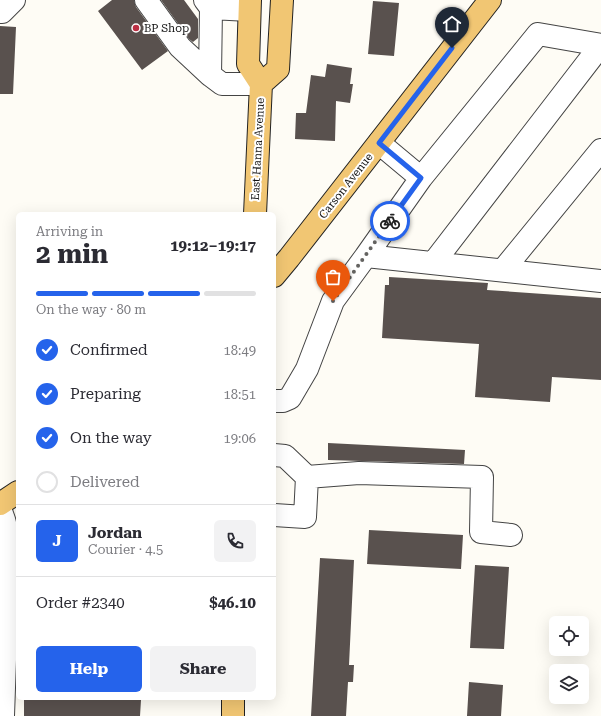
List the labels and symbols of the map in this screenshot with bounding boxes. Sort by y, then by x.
pin [435,7.0,469,48]
place label: BP Shop [144,22,189,35]
marker: BP Shop [131,23,141,33]
street label: East Hanna Avenue [249,97,267,201]
street label: Carson Avenue [316,151,376,221]
courier [370,201,410,241]
pin [316,260,350,301]

